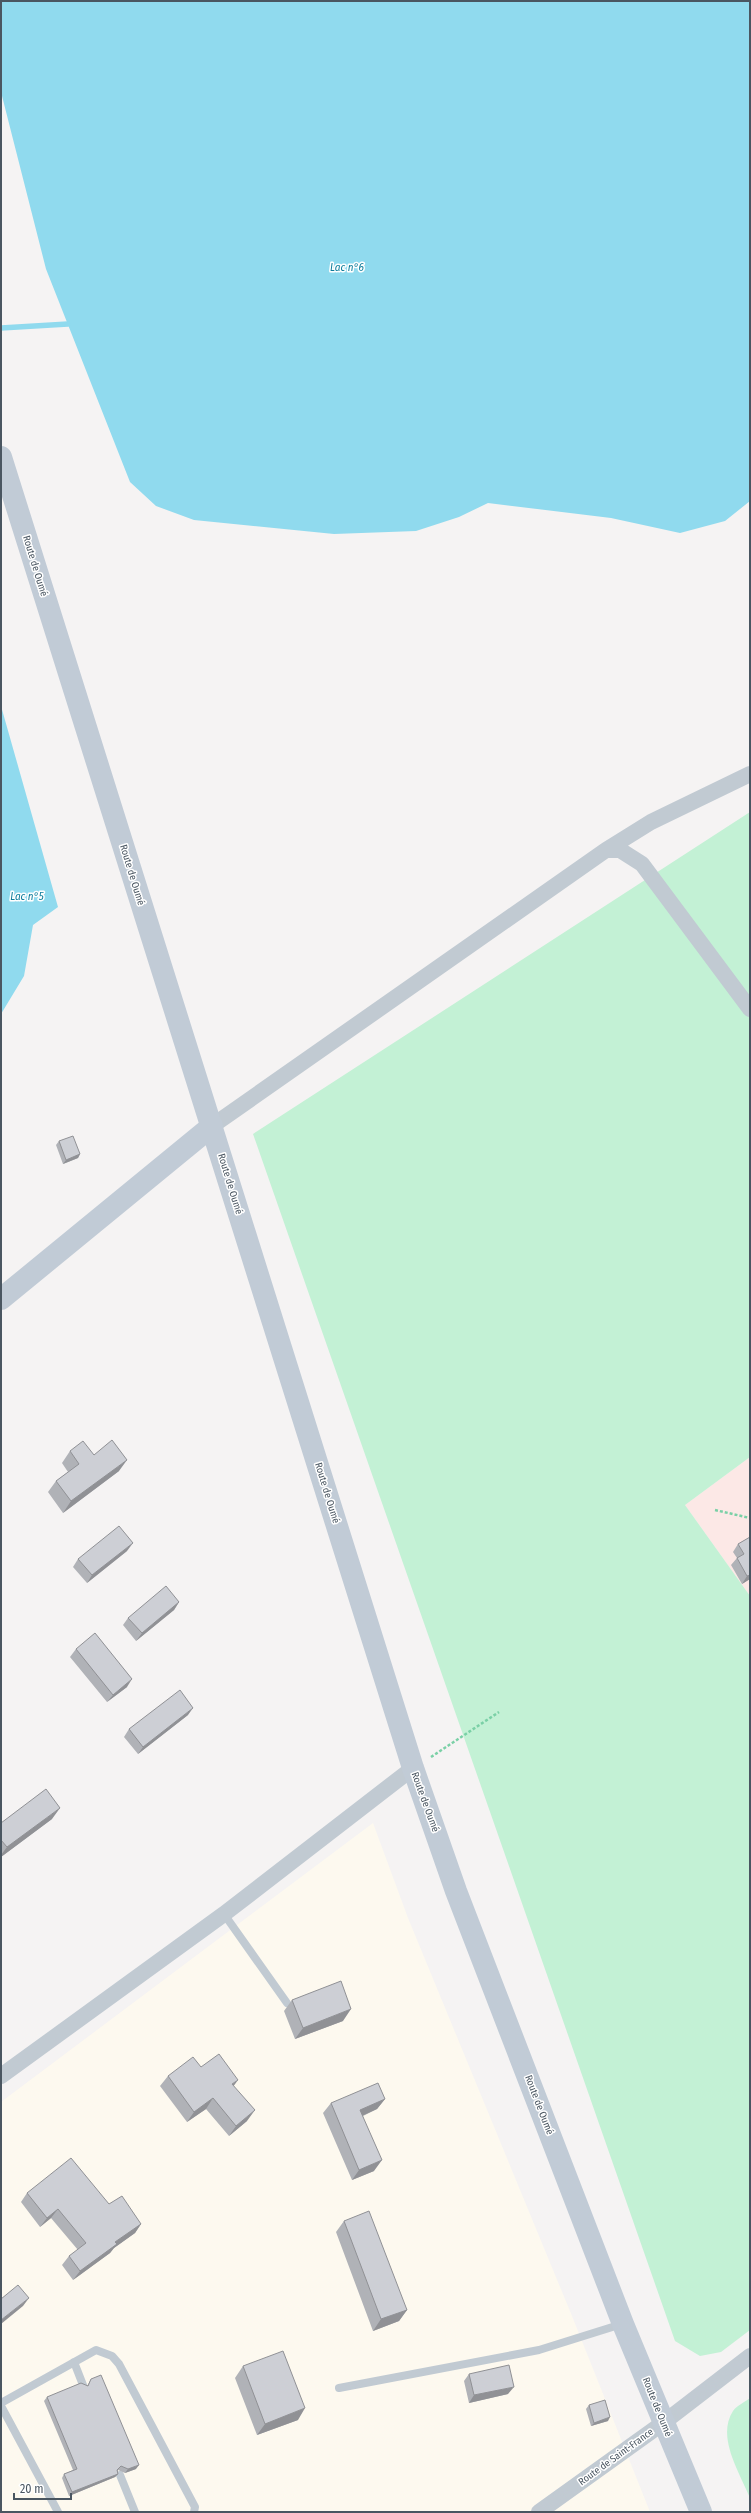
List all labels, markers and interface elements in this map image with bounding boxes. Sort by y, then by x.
water label: Lac n°6 [330,261,365,274]
street label: Route de Oumé [20,534,50,598]
street label: Route de Oumé [117,843,147,907]
water label: Lac n°5 [10,890,44,903]
street label: Route de Oumé [215,1152,245,1216]
street label: Route de Oumé [312,1461,342,1525]
street label: Route de Oumé [409,1770,441,1834]
street label: Route de Oumé [522,2073,556,2137]
street label: Route de Oumé [640,2376,674,2439]
street label: Route de Saint-France [576,2426,656,2488]
scale bar [14,2475,71,2501]
text: 20 m [20,2482,44,2496]

